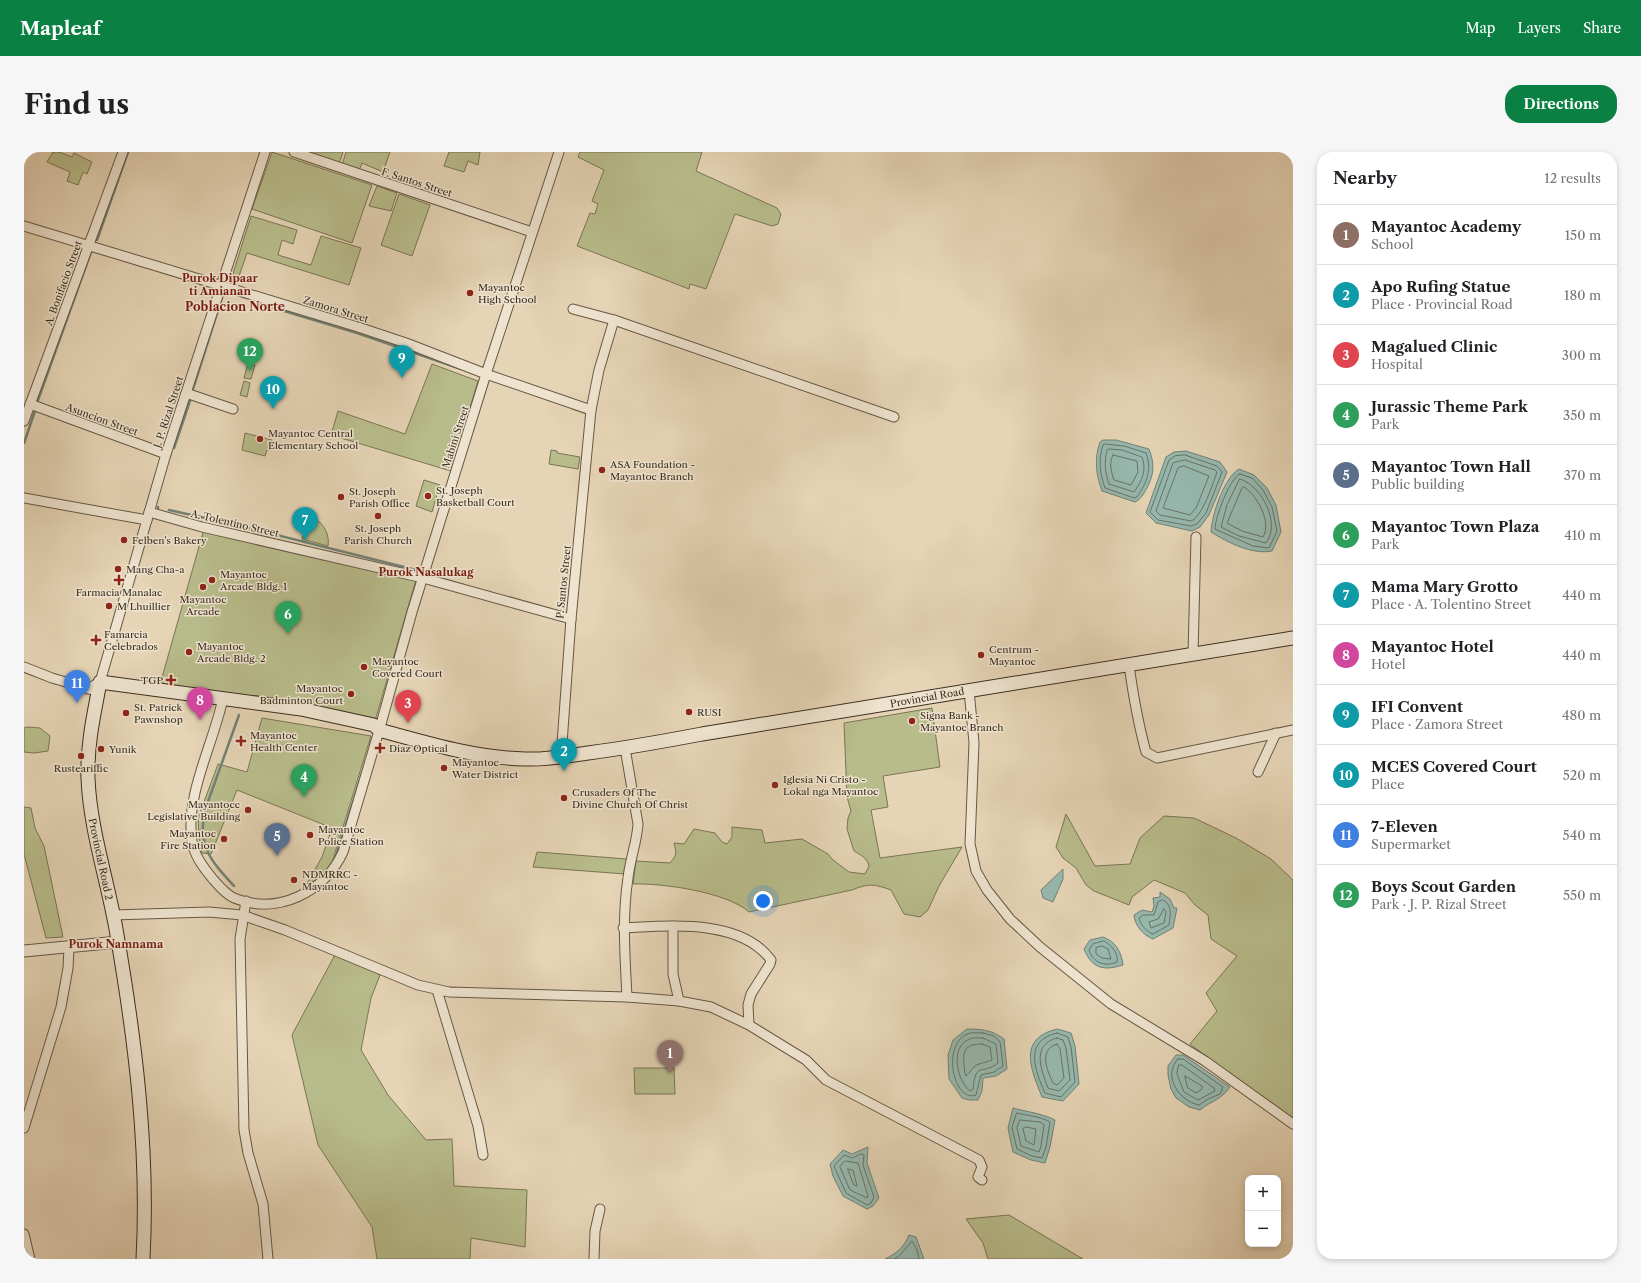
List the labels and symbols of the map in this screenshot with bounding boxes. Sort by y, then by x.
street label: F. Santos Street [380,165,454,200]
street label: A. Bonifacio Street [42,239,85,328]
district label: Purok Dipaar ti Amianan [182,271,259,298]
place label: Mayantoc High School [478,281,537,306]
marker: Mayantoc High School [465,288,475,298]
street label: Zamora Street [302,293,371,326]
district label: Poblacion Norte [185,299,285,314]
pin: 12 [237,338,263,371]
pin: 9 [389,345,415,378]
street label: J. P. Rizal Street [150,374,186,452]
pin: 10 [260,376,286,409]
street label: Asuncion Street [63,400,140,439]
street label: Mabini Street [439,404,472,470]
place label: Mayantoc Central Elementary School [268,427,358,452]
marker: Mayantoc Central Elementary School [255,434,265,444]
place label: ASA Foundation - Mayantoc Branch [609,458,695,483]
marker: ASA Foundation - Mayantoc Branch [597,465,607,475]
place label: St. Joseph Basketball Court [436,484,515,509]
place label: St. Joseph Parish Office [349,485,410,510]
marker: St. Joseph Basketball Court [423,491,433,501]
marker: St. Joseph Parish Office [336,492,346,502]
street label: A. Tolentino Street [189,507,281,540]
pin: 7 [292,507,318,540]
marker: St. Joseph Parish Church [373,511,383,521]
place label: St. Joseph Parish Church [344,522,413,547]
place label: Felben's Bakery [132,534,207,547]
marker: Felben's Bakery [119,535,129,545]
street label: P. Santos Street [553,544,574,619]
place label: Mang Cha-a [126,563,185,576]
marker: Mang Cha-a [113,564,123,574]
district label: Purok Nasalukag [378,565,474,579]
place label: Mayantoc Arcade Bldg. 1 [219,568,288,593]
marker: Farmacia Manalac [114,575,124,585]
marker: Mayantoc Arcade Bldg. 1 [207,575,217,585]
marker: Mayantoc Arcade [198,582,208,592]
place label: Farmacia Manalac [76,586,162,599]
place label: Mayantoc Arcade [180,593,226,618]
place label: M Lhuillier [117,600,171,613]
marker: M Lhuillier [104,601,114,611]
pin: 6 [275,601,301,634]
place label: Famarcia Celebrados [104,628,158,653]
marker: Famarcia Celebrados [91,635,101,645]
place label: Mayantoc Arcade Bldg. 2 [196,640,266,665]
place label: Centrum - Mayantoc [989,643,1039,668]
marker: Mayantoc Arcade Bldg. 2 [184,647,194,657]
marker: Centrum - Mayantoc [976,650,986,660]
place label: Mayantoc Covered Court [372,655,443,680]
marker: Mayantoc Covered Court [359,662,369,672]
pin: 11 [64,670,90,703]
place label: TGP [141,674,163,687]
marker: TGP [166,675,176,685]
place label: Mayantoc Badminton Court [260,682,343,707]
street label: Provincial Road [889,685,965,710]
pin: 8 [187,687,213,720]
marker: Mayantoc Badminton Court [346,689,356,699]
pin: 3 [395,690,421,723]
place label: St. Patrick Pawnshop [134,701,184,726]
place label: RUSI [697,706,722,719]
marker: RUSI [684,707,694,717]
marker: St. Patrick Pawnshop [121,708,131,718]
place label: Signa Bank - Mayantoc Branch [920,709,1004,734]
marker: Signa Bank - Mayantoc Branch [907,716,917,726]
place label: Mayantoc Health Center [250,729,318,754]
marker: Mayantoc Health Center [235,735,247,747]
pin: 2 [551,738,577,771]
marker: Diaz Optical [374,742,386,754]
place label: Diaz Optical [389,742,448,755]
place label: Yunik [108,743,138,756]
marker: Yunik [96,744,106,754]
marker: Rusteariffic [76,751,86,761]
place label: Mayantoc Water District [451,756,519,781]
place label: Rusteariffic [54,762,108,775]
marker: Mayantoc Water District [439,763,449,773]
pin: 4 [291,764,317,797]
place label: Iglesia Ni Cristo - Lokal nga Mayantoc [783,773,878,798]
marker: Iglesia Ni Cristo - Lokal nga Mayantoc [770,780,780,790]
place label: Crusaders Of The Divine Church Of Christ [572,786,688,811]
marker: Crusaders Of The Divine Church Of Christ [559,793,569,803]
place label: Mayantocc Legislative Building [147,798,241,823]
marker: Mayantocc Legislative Building [243,805,253,815]
street label: Provincial Road 2 [85,817,116,902]
pin: 5 [264,823,290,856]
place label: Mayantoc Police Station [318,823,385,848]
place label: Mayantoc Fire Station [160,827,217,852]
marker: Mayantoc Police Station [305,830,315,840]
marker: Mayantoc Fire Station [219,834,229,844]
place label: NDMRRC - Mayantoc [302,868,358,893]
marker: NDMRRC - Mayantoc [289,875,299,885]
your location [753,891,773,911]
district label: Purok Namnama [69,937,164,951]
pin: 1 [657,1040,683,1073]

